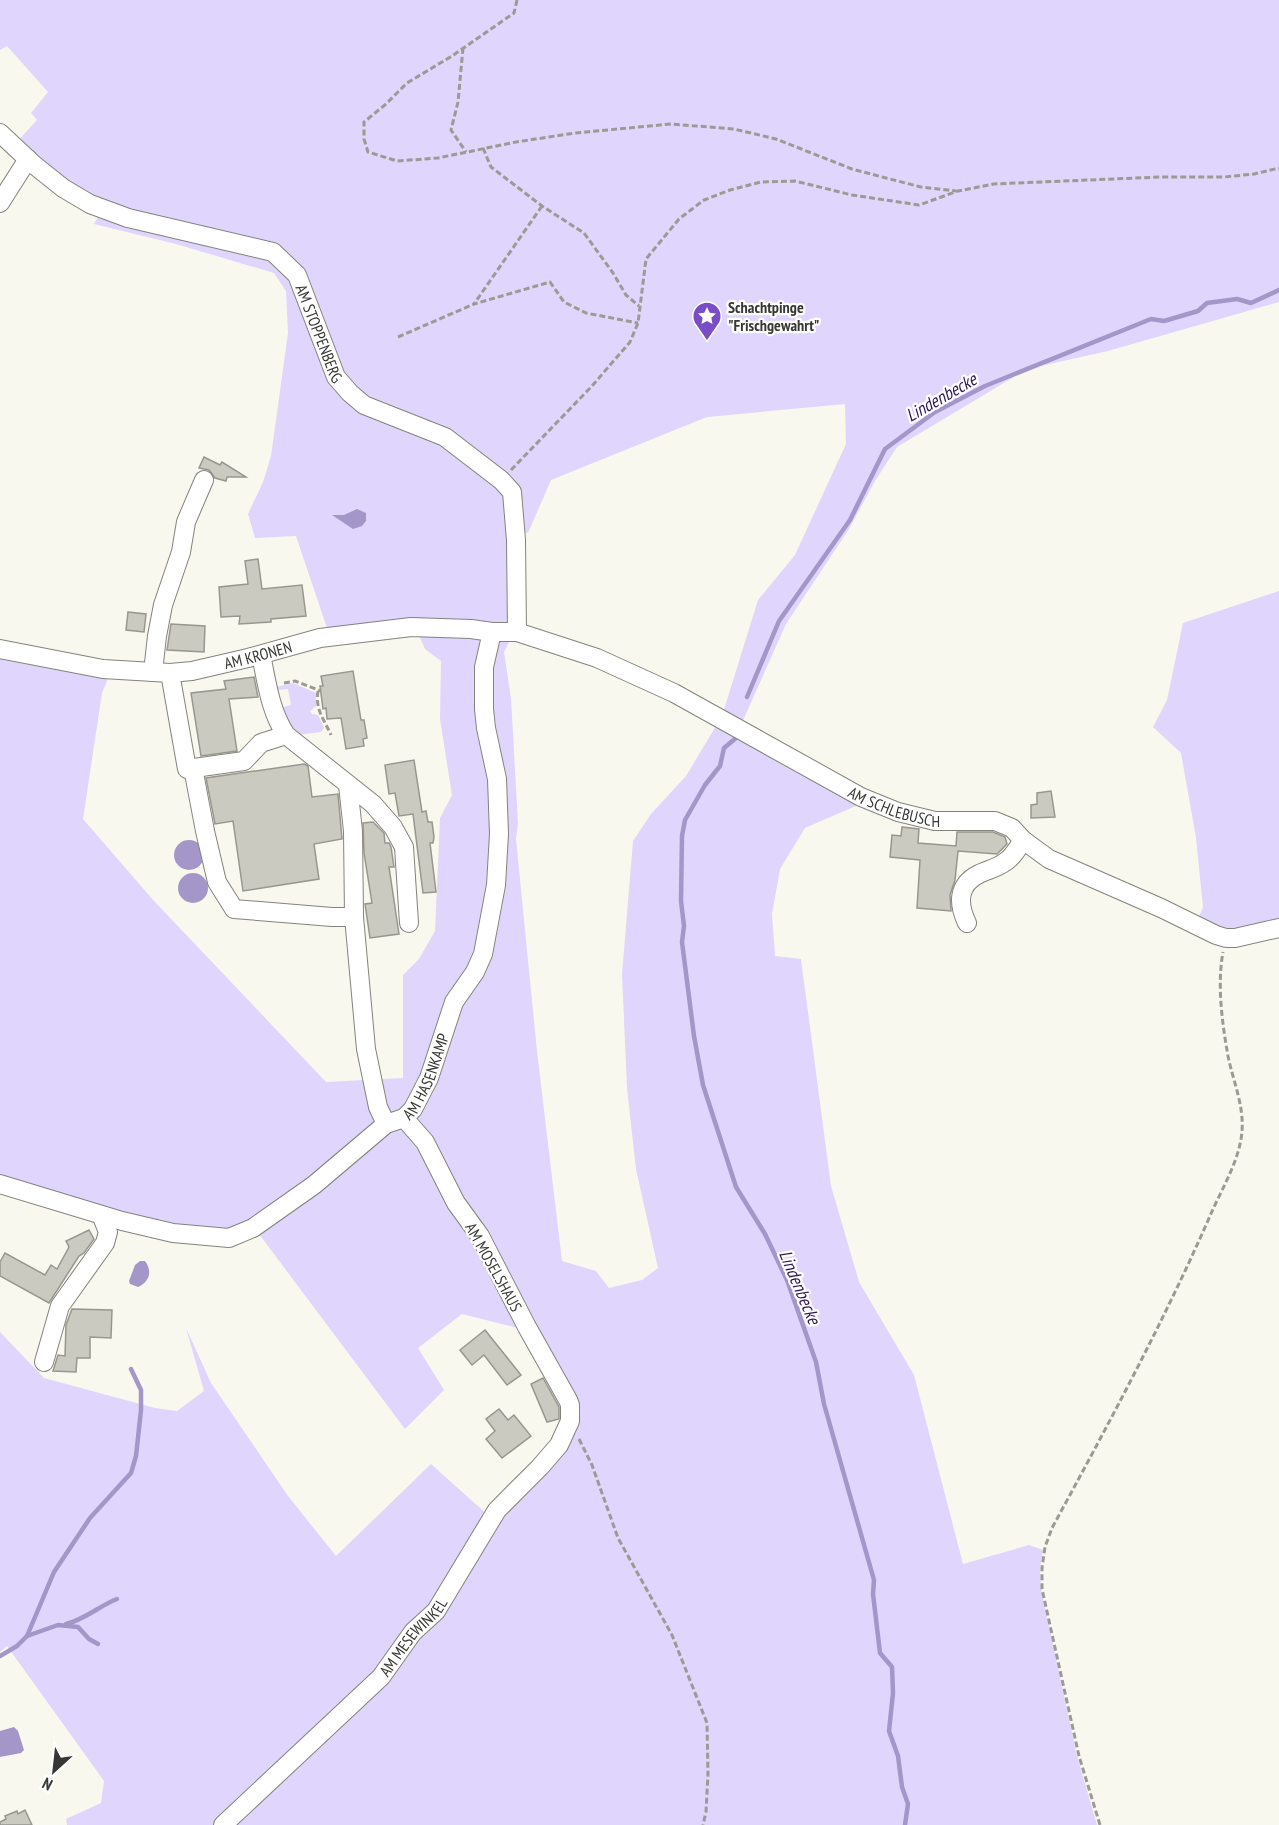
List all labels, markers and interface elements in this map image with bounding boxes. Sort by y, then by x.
street label: AM STOPPENBERG [292,282,347,387]
place label: Schachtpinge "Frischgewahrt" [728,297,819,335]
place icon: Schachtpinge "Frischgewahrt" [691,300,723,342]
water label: Lindenbecke [901,367,982,426]
street label: AM KRONEN [222,636,294,673]
street label: AM SCHLEBUSCH [845,782,940,831]
street label: AM HASENKAMP [398,1031,453,1124]
street label: AM MOSELSHAUS [461,1219,527,1315]
water label: Lindenbecke [774,1247,826,1329]
street label: AM MESEWINKEL [375,1594,452,1680]
north arrow [24,1741,84,1801]
text: N [39,1773,56,1795]

